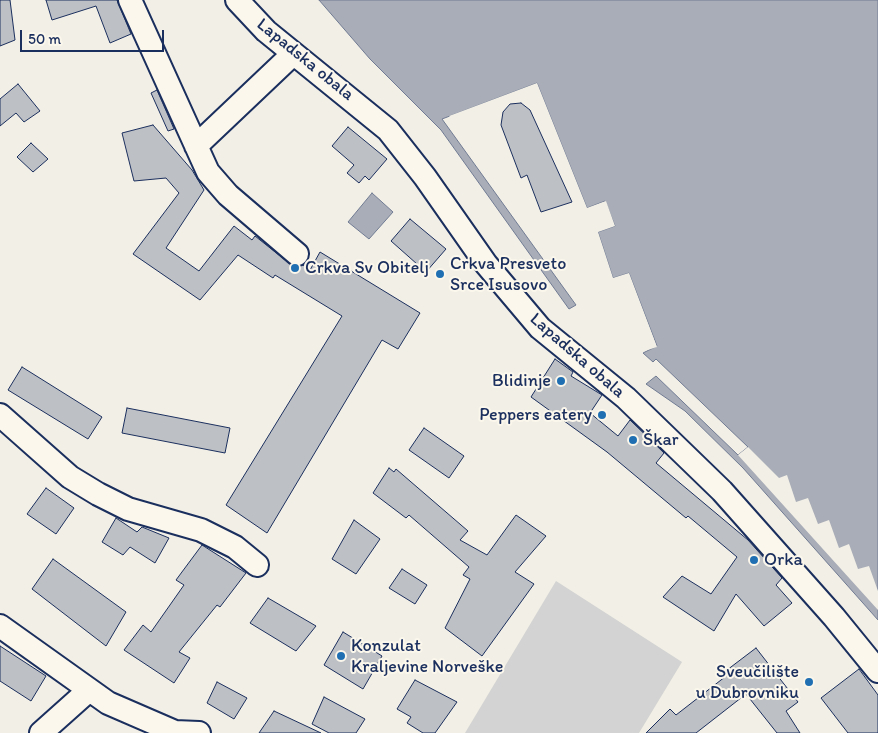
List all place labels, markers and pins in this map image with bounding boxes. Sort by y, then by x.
place label: Crkva Presveto Srce Isusovo [450,253,566,296]
place label: Crkva Sv Obitelj [305,257,429,279]
marker: Crkva Sv Obitelj [289,262,301,274]
marker: Crkva Presveto Srce Isusovo [434,268,446,280]
place label: Blidinje [492,370,551,392]
marker: Blidinje [555,375,567,387]
place label: Peppers eatery [479,404,592,426]
marker: Peppers eatery [596,409,608,421]
place label: Škar [643,429,679,451]
marker: Škar [627,434,639,446]
place label: Orka [764,549,803,571]
marker: Orka [748,554,760,566]
place label: Konzulat Kraljevine Norveške [351,635,503,678]
marker: Konzulat Kraljevine Norveške [335,650,347,662]
place label: Sveučilište u Dubrovniku [696,661,799,704]
marker: Sveučilište u Dubrovniku [803,676,815,688]

